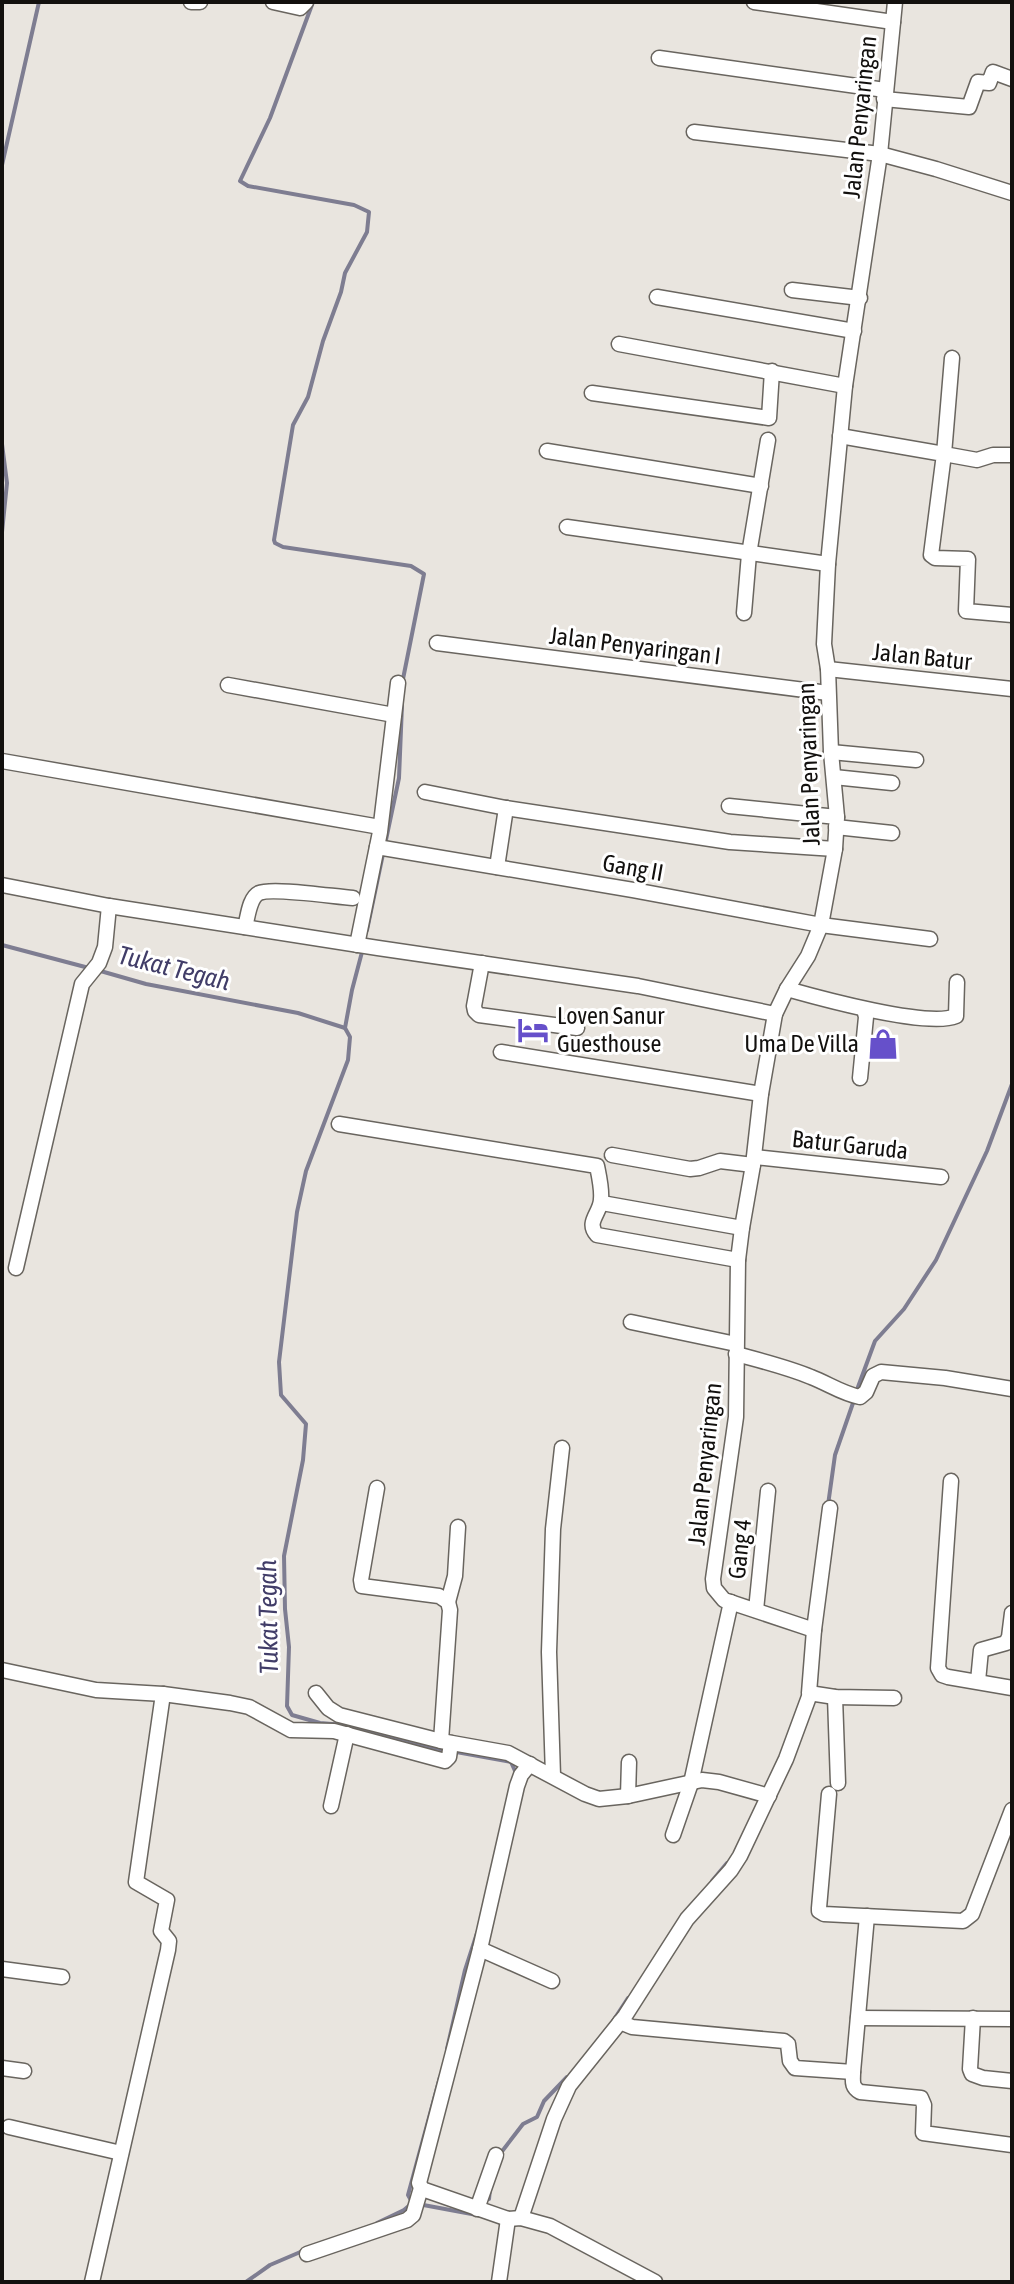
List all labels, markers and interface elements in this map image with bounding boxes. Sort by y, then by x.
street label: Jalan Penyaringan [838,34,881,199]
street label: Jalan Penyaringan I [548,622,722,669]
street label: Jalan Batur [871,638,974,675]
street label: Jalan Penyaringan [792,682,825,846]
street label: Gang II [601,849,666,886]
water label: Tukat Tegah [115,940,233,996]
place label: Loven Sanur Guesthouse [557,1002,665,1057]
hotel icon: Loven Sanur Guesthouse [516,1013,550,1047]
shop icon: Uma De Villa [866,1027,900,1061]
place label: Uma De Villa [744,1030,859,1057]
street label: Batur Garuda [791,1125,909,1164]
street label: Jalan Penyaringan [683,1381,726,1546]
street label: Gang 4 [723,1517,756,1580]
water label: Tukat Tegah [252,1559,284,1674]

